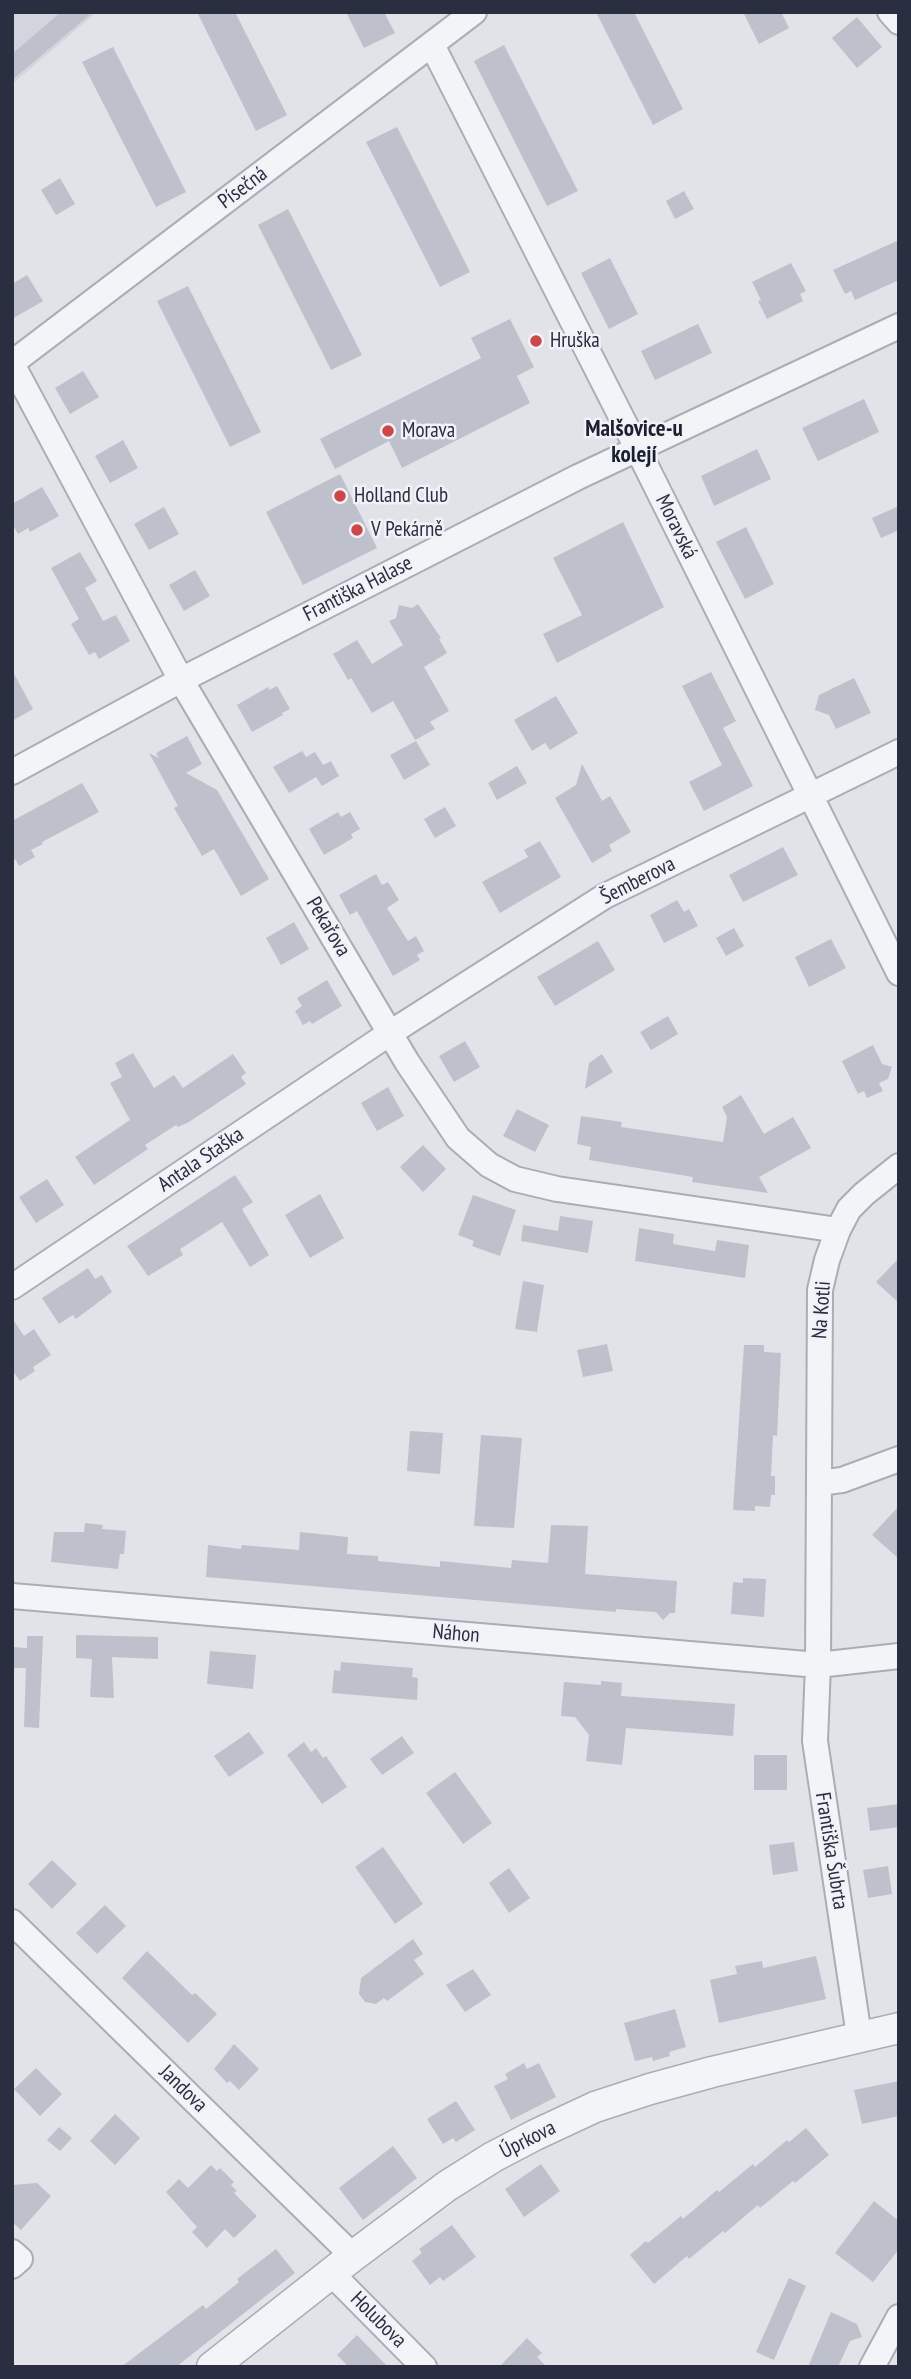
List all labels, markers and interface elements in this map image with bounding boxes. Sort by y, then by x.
street label: Písečná [214,161,272,215]
place label: Hruška [550,328,600,354]
marker: Hruška [528,333,544,349]
district label: Malšovice-u kolejí [585,415,683,469]
place label: Morava [402,418,455,444]
marker: Morava [380,423,396,439]
place label: Holland Club [354,483,448,509]
marker: Holland Club [332,488,348,504]
street label: Moravská [650,491,702,563]
place label: V Pekárně [371,517,443,543]
marker: V Pekárně [349,522,365,538]
street label: Františka Halase [299,551,417,627]
street label: Šemberova [597,852,679,910]
street label: Pekařova [300,893,356,961]
street label: Antala Staška [153,1122,249,1198]
street label: Na Kotli [807,1280,837,1340]
street label: Náhon [431,1619,481,1649]
street label: Františka Šubrta [809,1791,853,1911]
street label: Jandova [154,2060,212,2118]
street label: Úprkova [496,2115,560,2165]
street label: Holubova [345,2287,411,2353]

